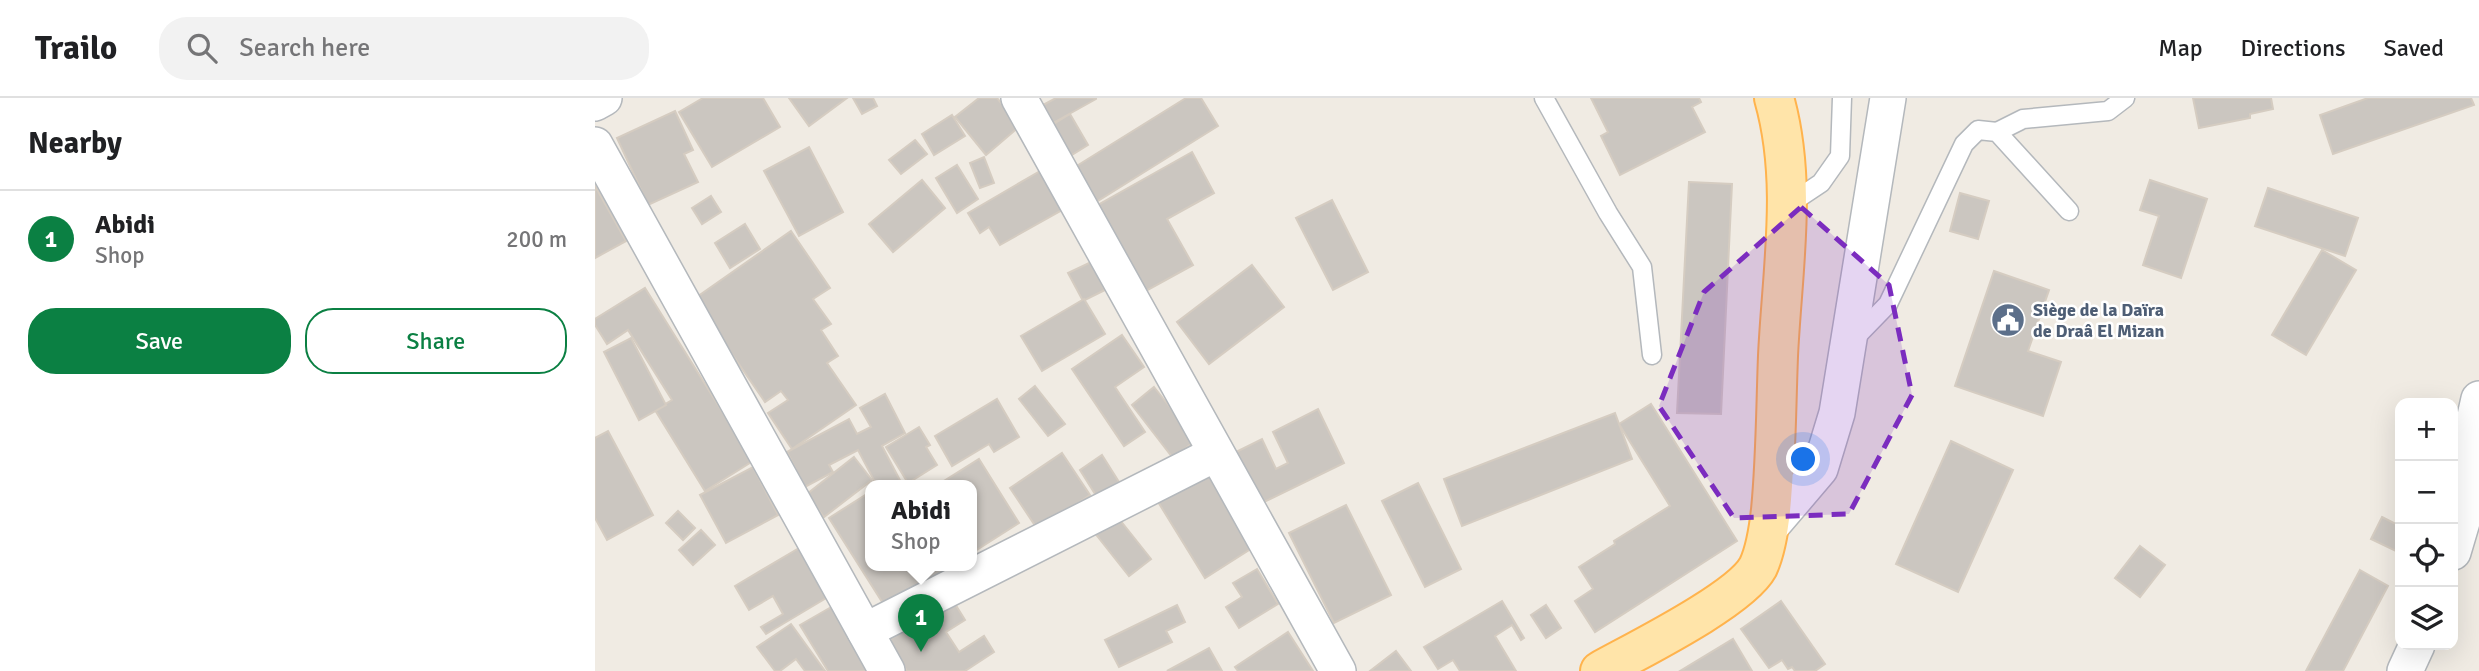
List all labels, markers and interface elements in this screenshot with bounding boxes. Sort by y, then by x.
search box [159,17,649,80]
text: Trailo [35,28,117,69]
icon: search [183,29,221,67]
text: Search here [239,32,370,64]
text: Map [2158,33,2203,63]
text: Directions [2241,33,2346,63]
text: Saved [2384,33,2444,63]
text: Nearby [28,125,122,162]
text: Abidi [95,209,155,241]
text: 1 [45,225,57,254]
text: 200 m [506,225,567,254]
text: Shop [95,241,144,270]
place label: Siège de la Daïra de Draâ El Mizan [2033,299,2165,342]
public building icon: Siège de la Daïra de Draâ El Mizan [1989,301,2027,339]
button: Save [28,308,291,374]
button: Share [305,308,567,374]
map controls [2395,398,2458,650]
button: + [2395,398,2458,461]
your location [1786,442,1820,476]
button: − [2395,461,2458,524]
popup [865,480,977,571]
text: Abidi [891,495,951,527]
button: locate [2395,524,2458,587]
text: Shop [891,527,940,556]
button: layers [2395,587,2458,650]
pin: 1 [898,594,944,652]

